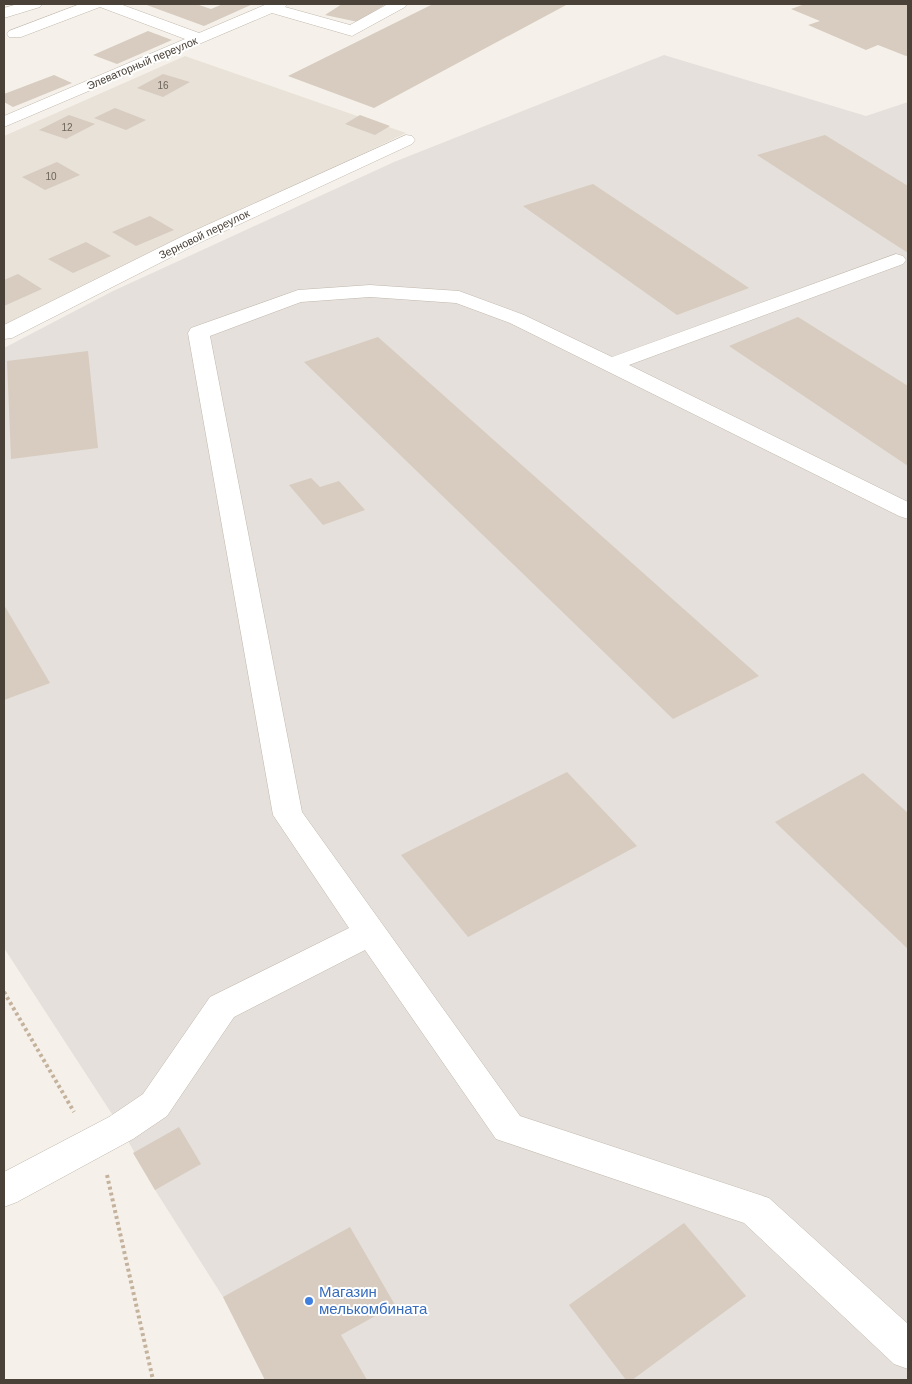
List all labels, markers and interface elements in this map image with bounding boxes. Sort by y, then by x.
street label: Элеваторный переулок [85,34,199,92]
house number: 16 [157,80,169,91]
house number: 12 [61,122,73,133]
house number: 10 [45,171,57,182]
street label: Зерновой переулок [157,207,251,261]
place label: Магазин мелькомбината [319,1283,428,1317]
marker: Магазин мелькомбината [303,1295,315,1307]

